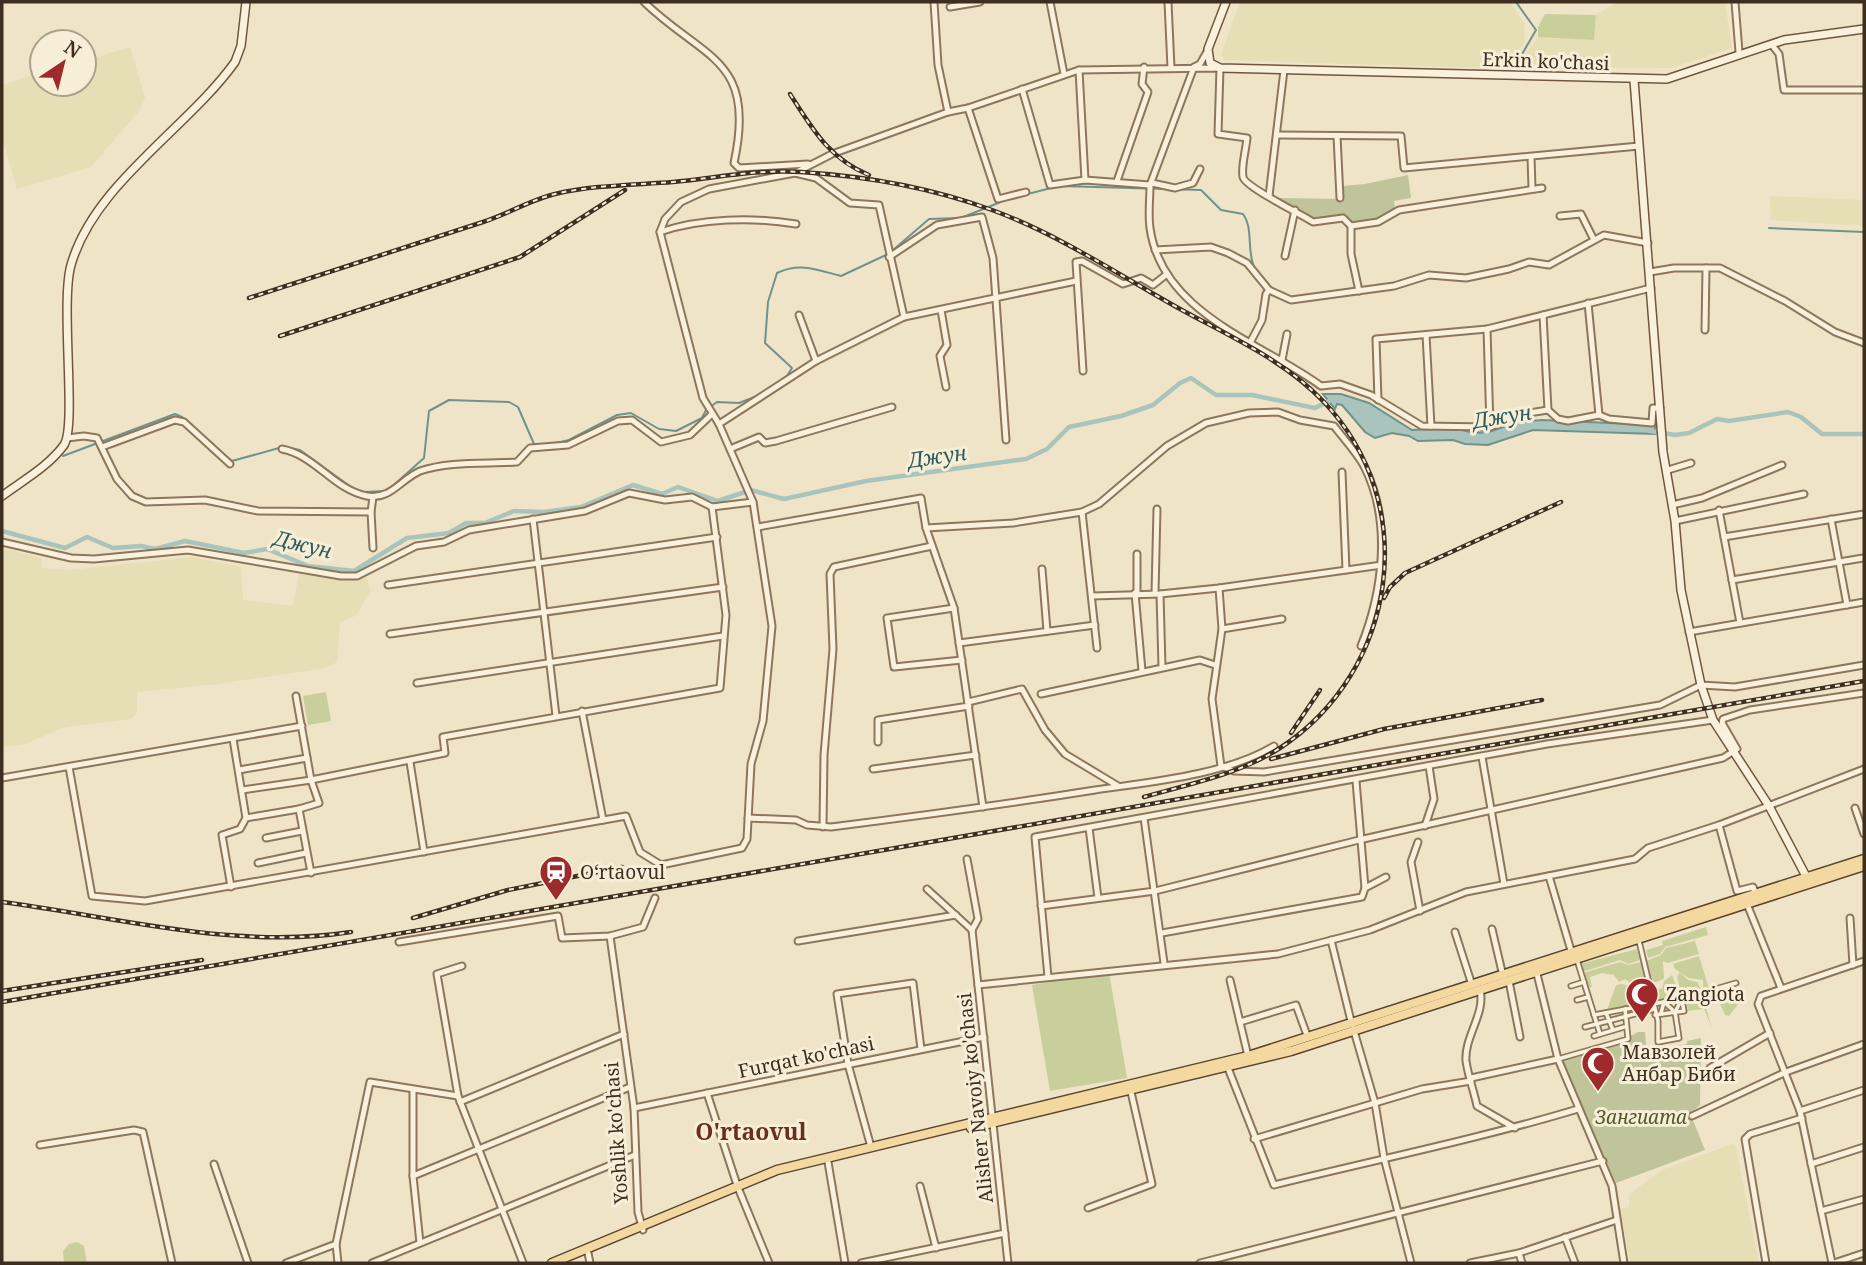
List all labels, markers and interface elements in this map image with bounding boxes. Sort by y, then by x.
north arrow [28,28,98,98]
text: N [59,34,86,64]
street label: Erkin ko'chasi [1482,46,1610,76]
water label: Джун [1469,397,1534,435]
water label: Джун [904,438,969,474]
water label: Джун [269,523,335,565]
station icon: Oʻrtaovul [537,853,575,902]
place label: Oʻrtaovul [580,859,665,885]
mosque icon: Zangiota [1623,975,1661,1024]
place label: Zangiota [1666,981,1745,1007]
street label: Alisher Navoiy ko'chasi [951,992,999,1204]
street label: Furqat ko'chasi [736,1030,876,1084]
place label: Мавзолей Анбар Биби [1622,1039,1736,1087]
mosque icon: Мавзолей Анбар Биби [1579,1044,1617,1093]
street label: Yoshlik ko'chasi [598,1061,634,1206]
park label: Зангиата [1595,1104,1687,1130]
district label: O'rtaovul [695,1115,807,1147]

